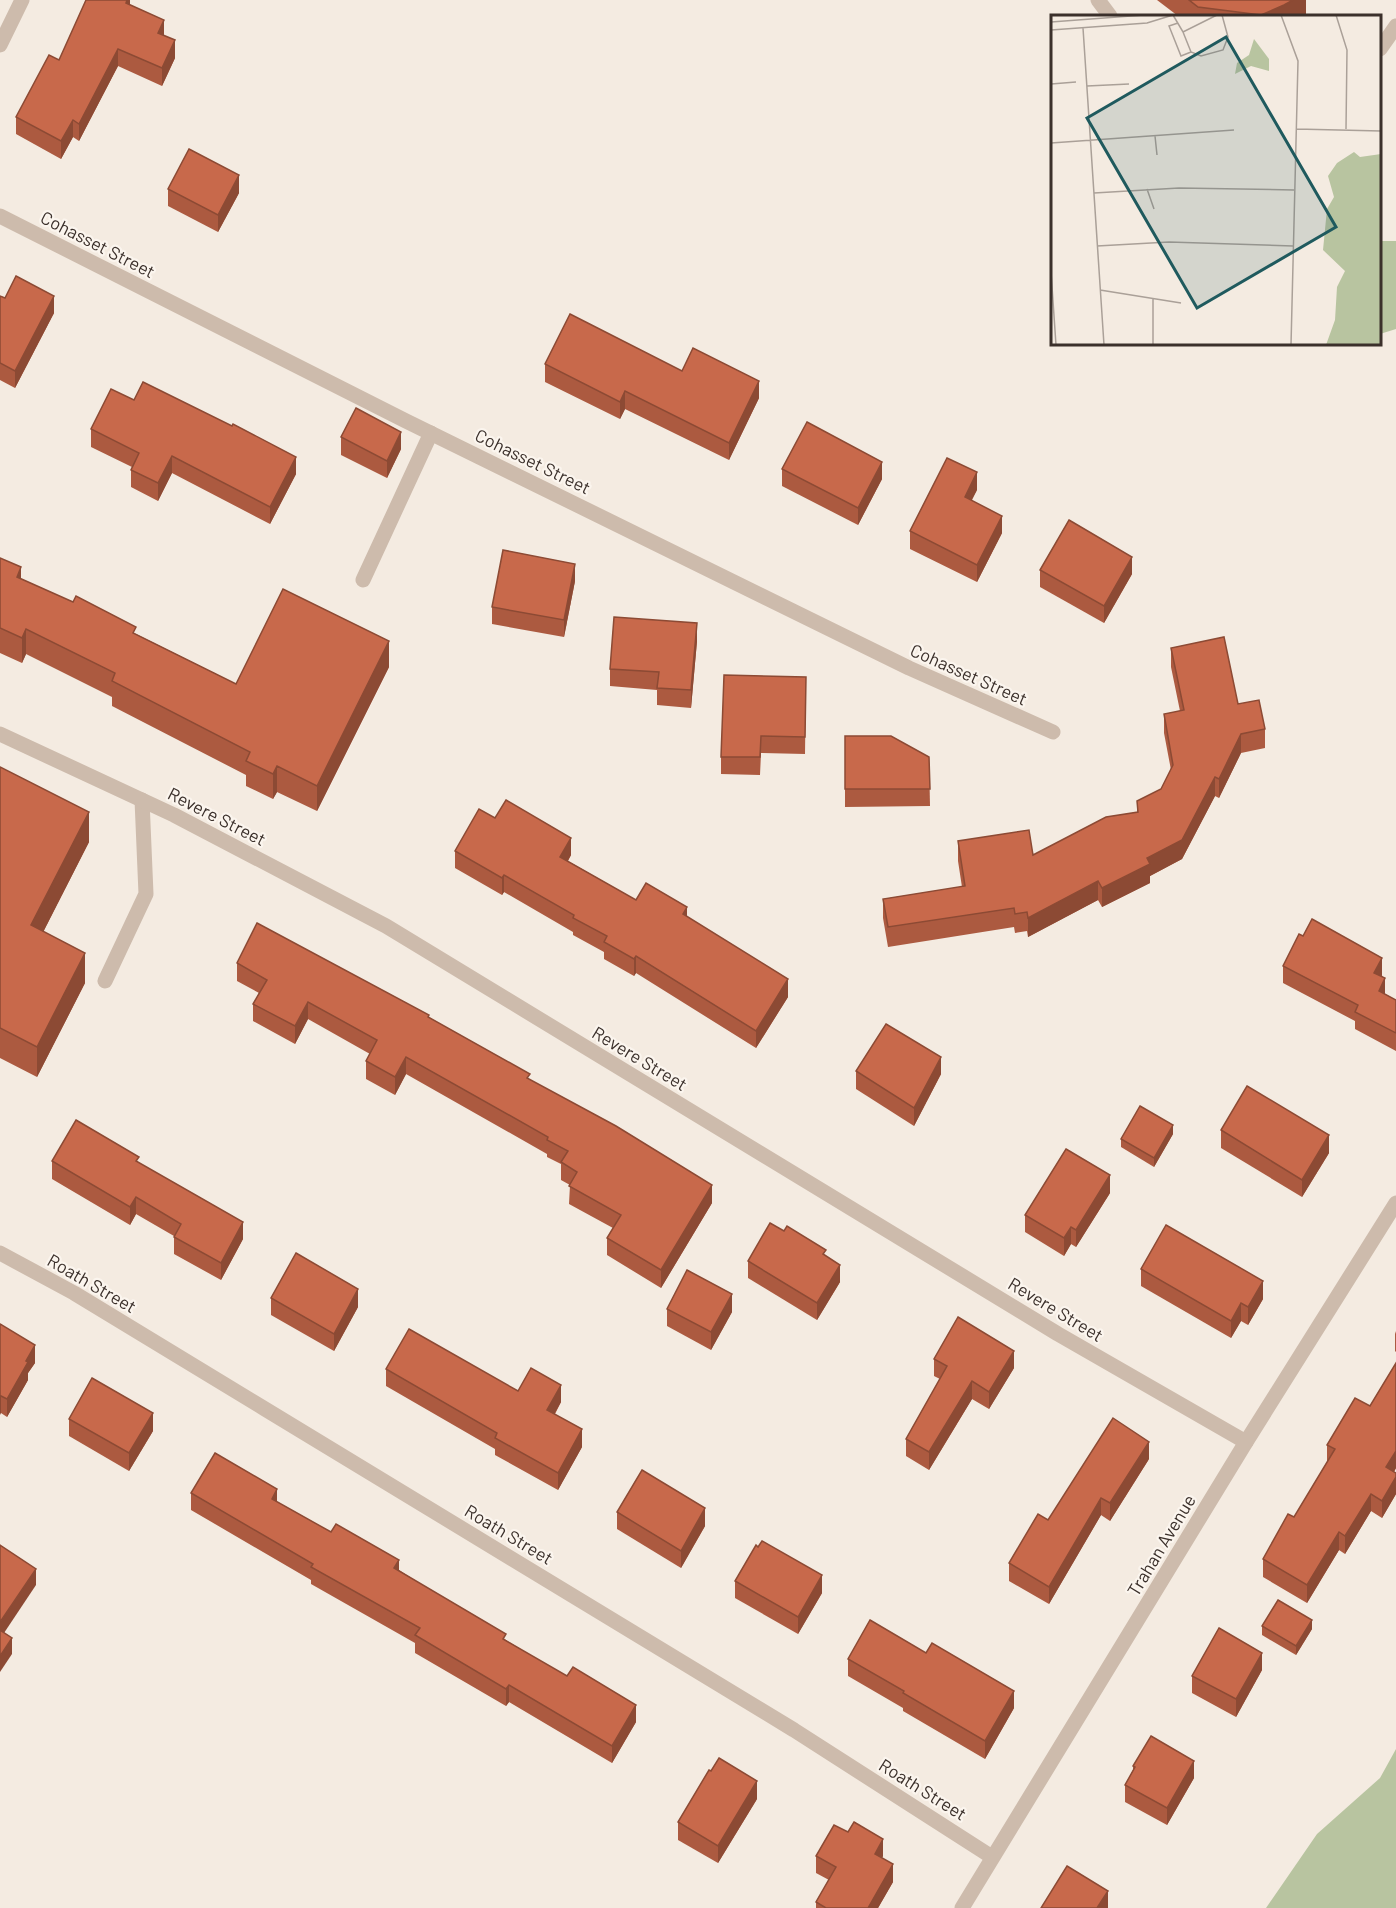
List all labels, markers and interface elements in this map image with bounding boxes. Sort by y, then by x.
inset map [1051,15,1381,345]
street label: Cohasset Street [37,206,159,282]
street label: Cohasset Street [472,424,594,498]
street label: Cohasset Street [907,638,1031,710]
street label: Revere Street [164,782,270,850]
street label: Revere Street [588,1021,692,1095]
street label: Roath Street [44,1249,140,1317]
street label: Revere Street [1004,1272,1108,1346]
street label: Trahan Avenue [1122,1490,1200,1600]
street label: Roath Street [461,1499,557,1569]
street label: Roath Street [875,1753,971,1825]

